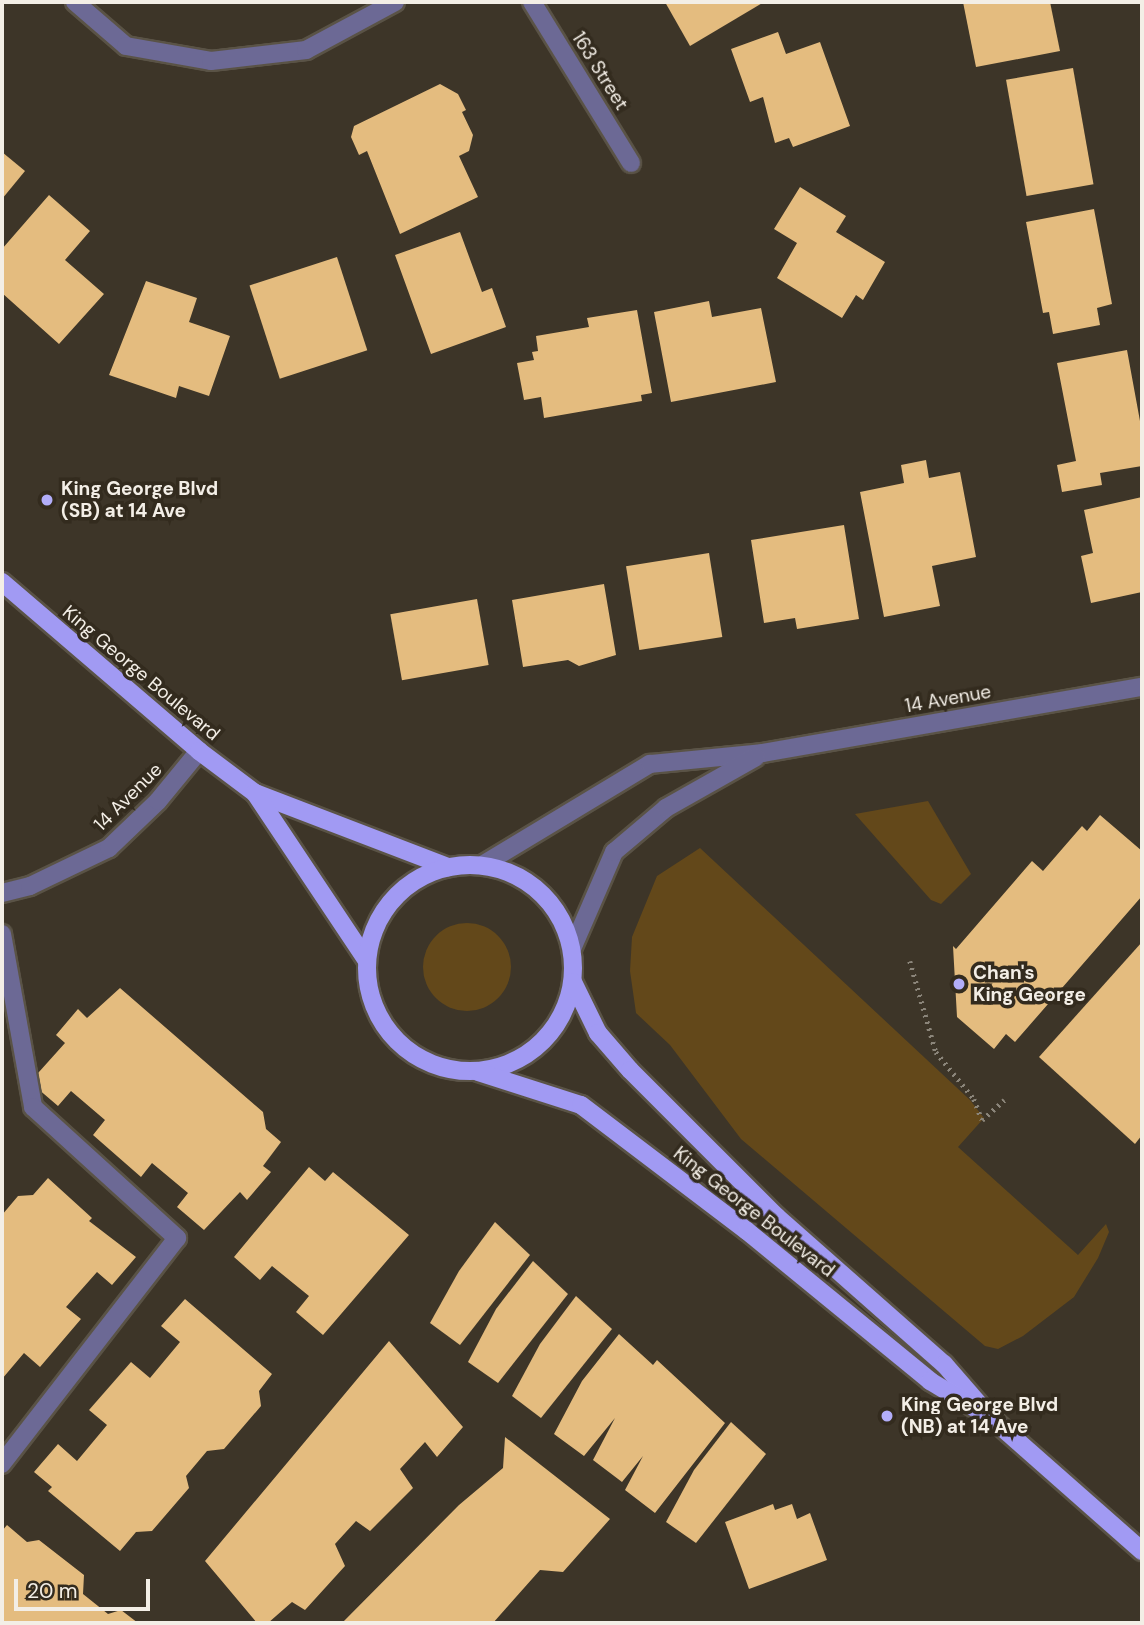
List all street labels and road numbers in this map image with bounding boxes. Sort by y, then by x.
street label: 163 Street [567,28,633,114]
street label: King George Boulevard [58,601,224,745]
street label: 14 Avenue [903,680,993,718]
street label: 14 Avenue [89,758,167,836]
street label: King George Boulevard [669,1142,839,1282]

